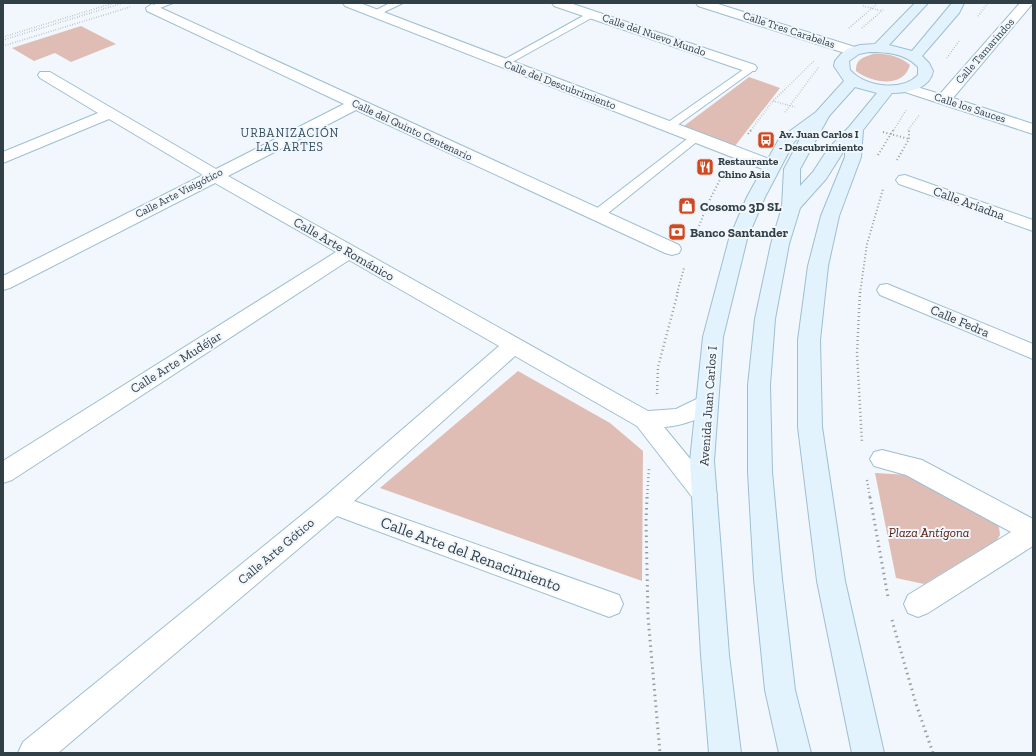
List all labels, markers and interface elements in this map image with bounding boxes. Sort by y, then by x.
street label: Calle Tres Carabelas [741,9,837,51]
street label: Calle del Nuevo Mundo [600,11,708,59]
street label: Calle Tamarindos [953,15,1017,87]
street label: Calle del Descubrimiento [502,58,618,113]
street label: Calle los Sauces [933,90,1007,126]
street label: Calle del Quinto Centenario [350,96,475,164]
district label: URBANIZACIÓN LAS ARTES [241,125,339,154]
place label: Av. Juan Carlos I - Descubrimiento [779,128,864,154]
bus stop icon: Av. Juan Carlos I - Descubrimiento [756,130,776,150]
place label: Restaurante Chino Asia [718,155,779,181]
restaurant icon: Restaurante Chino Asia [695,157,715,177]
street label: Calle Arte Visigótico [133,165,225,221]
street label: Calle Ariadna [931,183,1007,223]
shop icon: Cosomo 3D SL [677,196,697,216]
place label: Cosomo 3D SL [700,199,782,214]
street label: Calle Arte Románico [291,214,397,284]
bank icon: Banco Santander [667,222,687,242]
place label: Banco Santander [690,225,788,240]
street label: Calle Fedra [928,302,992,340]
street label: Calle Arte Mudéjar [128,328,225,397]
street label: Avenida Juan Carlos I [696,346,720,466]
street label: Calle Arte del Renacimiento [378,512,564,596]
street label: Calle Arte Gótico [235,515,317,587]
park label: Plaza Antígona [889,525,969,540]

